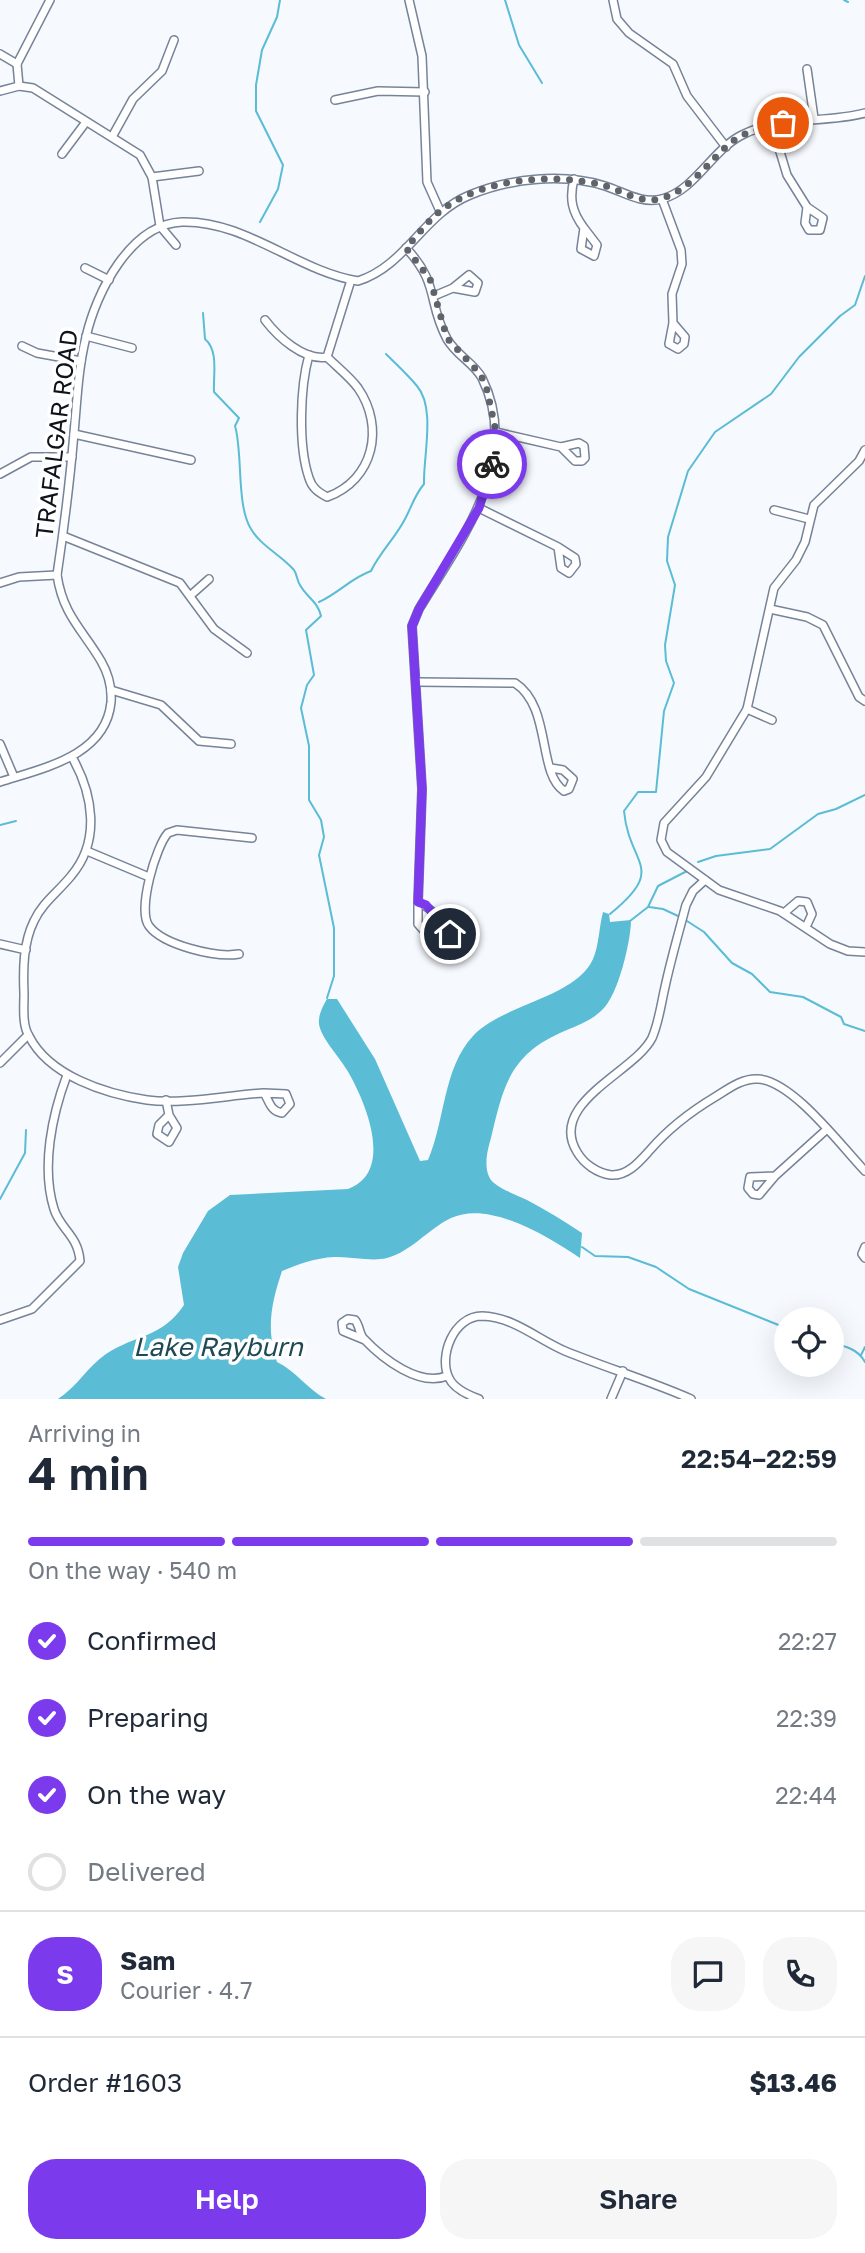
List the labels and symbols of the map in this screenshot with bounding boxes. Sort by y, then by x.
pin [753,93,813,153]
street label: TRAFALGAR ROAD [28,328,83,540]
courier [457,429,527,499]
pin [420,904,480,964]
water label: Lake Rayburn [133,1331,304,1362]

